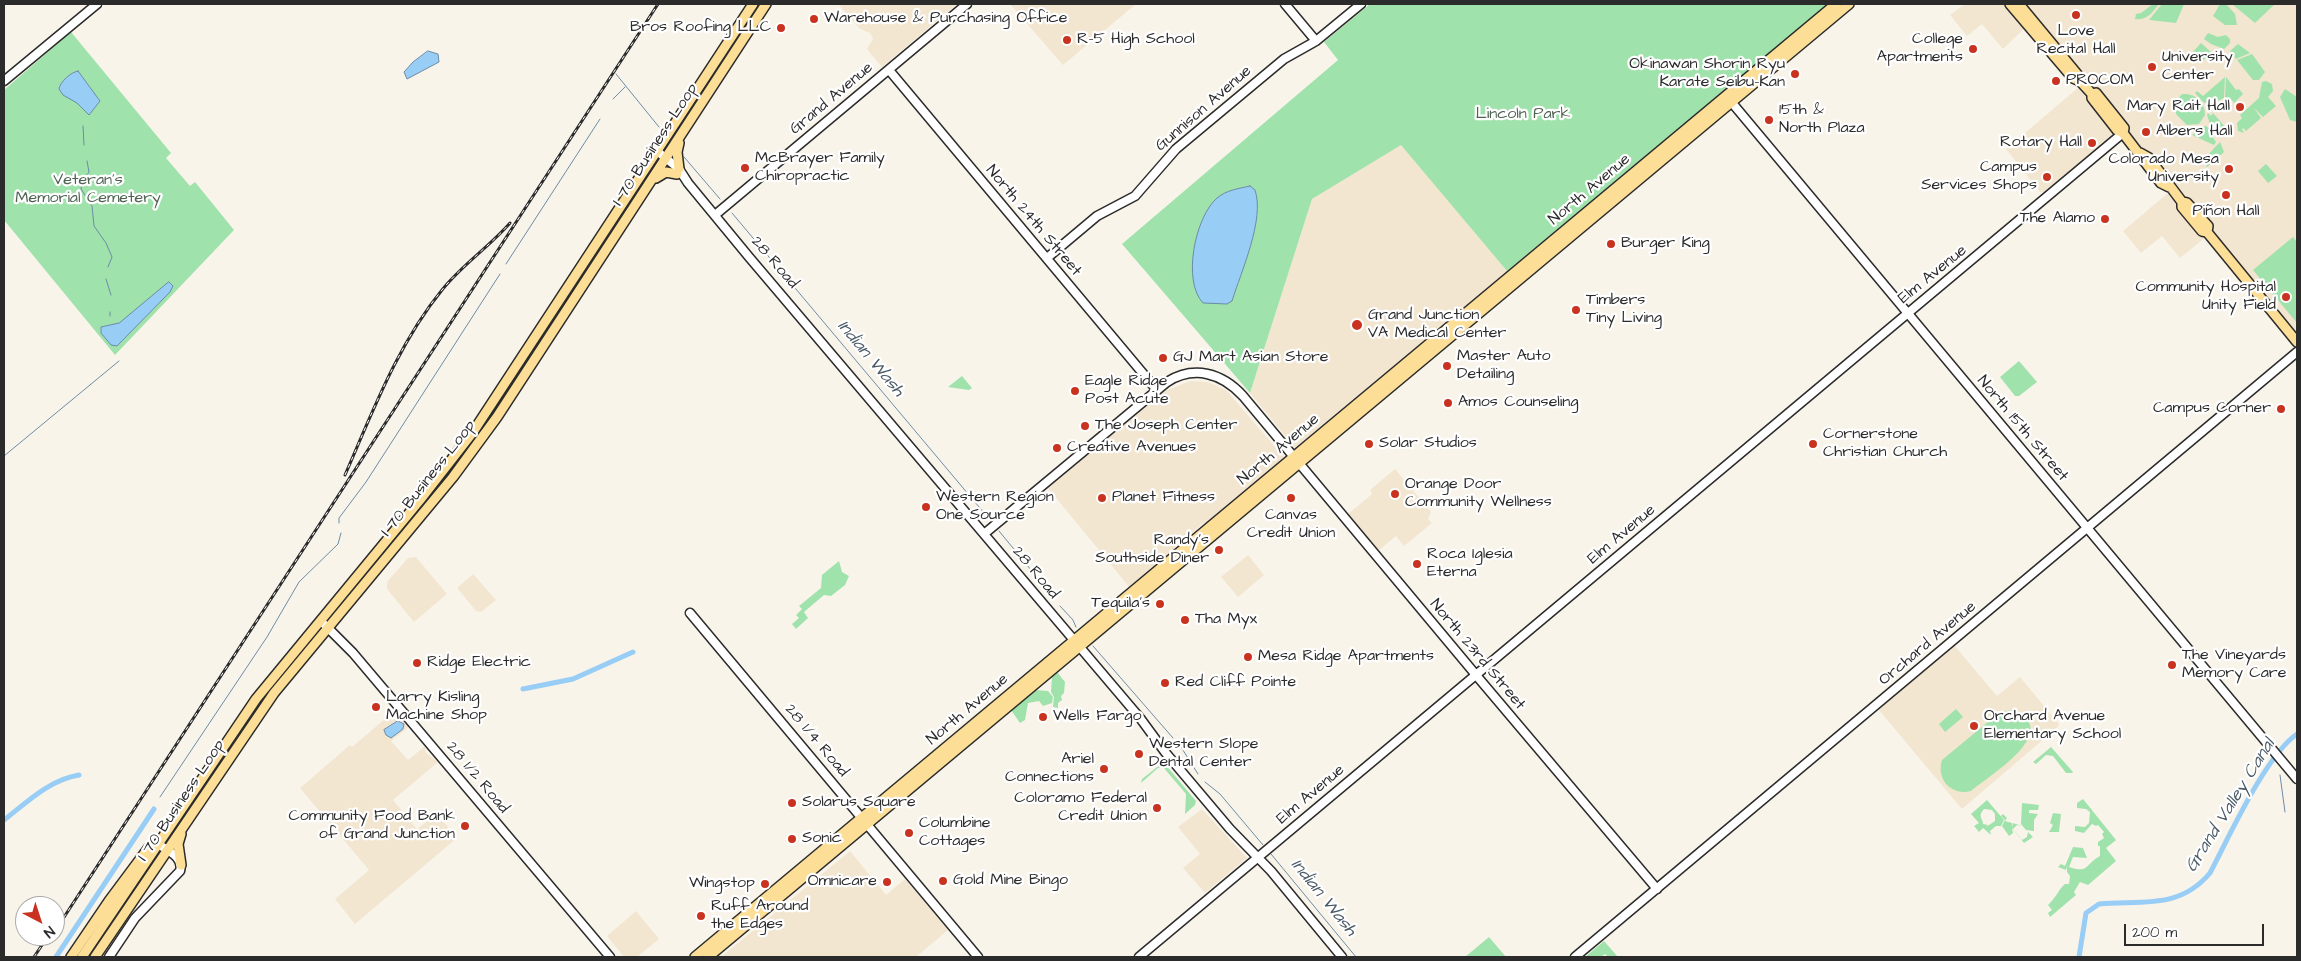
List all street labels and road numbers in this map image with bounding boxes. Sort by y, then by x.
street label: Grand Avenue [787,59,877,139]
street label: Gunnison Avenue [1152,62,1256,156]
street label: I 70 Business Loop [609,80,703,210]
street label: North Avenue [1545,150,1635,230]
street label: North 24th Street [981,162,1085,280]
street label: 28 Road [746,233,802,293]
street label: Elm Avenue [1895,241,1971,309]
street label: North 15th Street [1972,372,2072,486]
street label: North Avenue [1234,410,1324,490]
street label: I 70 Business Loop [378,417,480,541]
street label: Elm Avenue [1584,501,1660,569]
street label: 28 Road [1007,543,1063,603]
street label: North 23rd Street [1425,596,1529,714]
street label: Orchard Avenue [1875,598,1981,690]
street label: North Avenue [923,670,1013,750]
street label: 28 1/4 Road [780,701,852,781]
street label: I 70 Business Loop [134,737,230,865]
street label: 28 1/2 Road [441,738,513,818]
street label: Elm Avenue [1273,761,1349,829]

